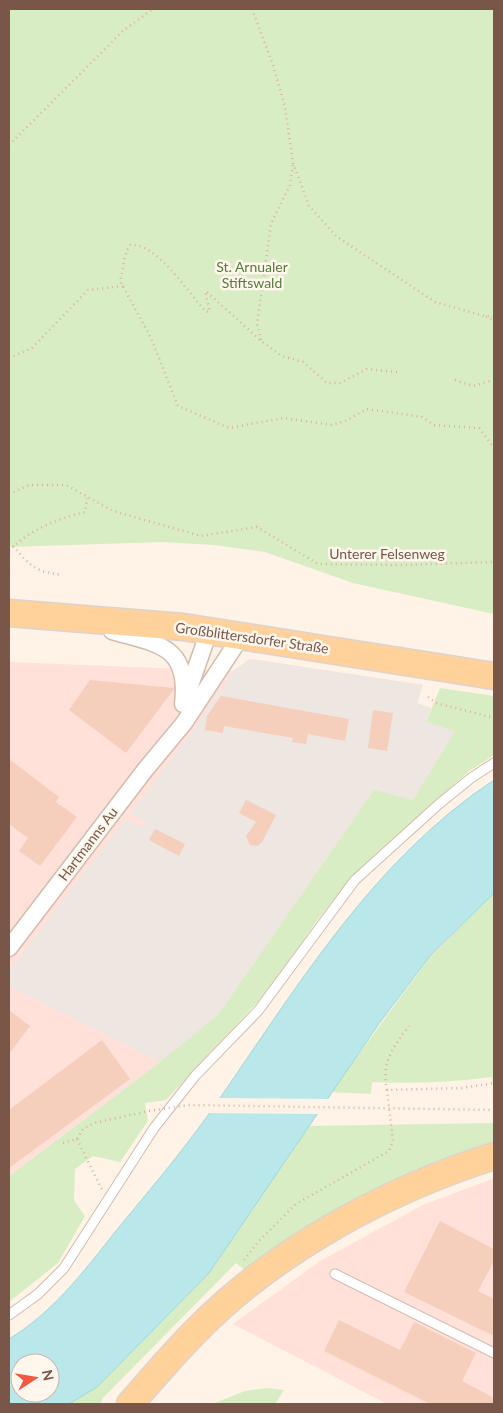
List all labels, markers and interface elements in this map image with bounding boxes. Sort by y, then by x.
park label: St. Arnualer Stiftswald [216,258,288,291]
street label: Unterer Felsenweg [329,545,445,562]
street label: Großblittersdorfer Straße [174,618,330,657]
street label: Hartmanns Au [54,803,121,884]
north arrow [10,1353,60,1403]
text: N [39,1368,58,1382]

